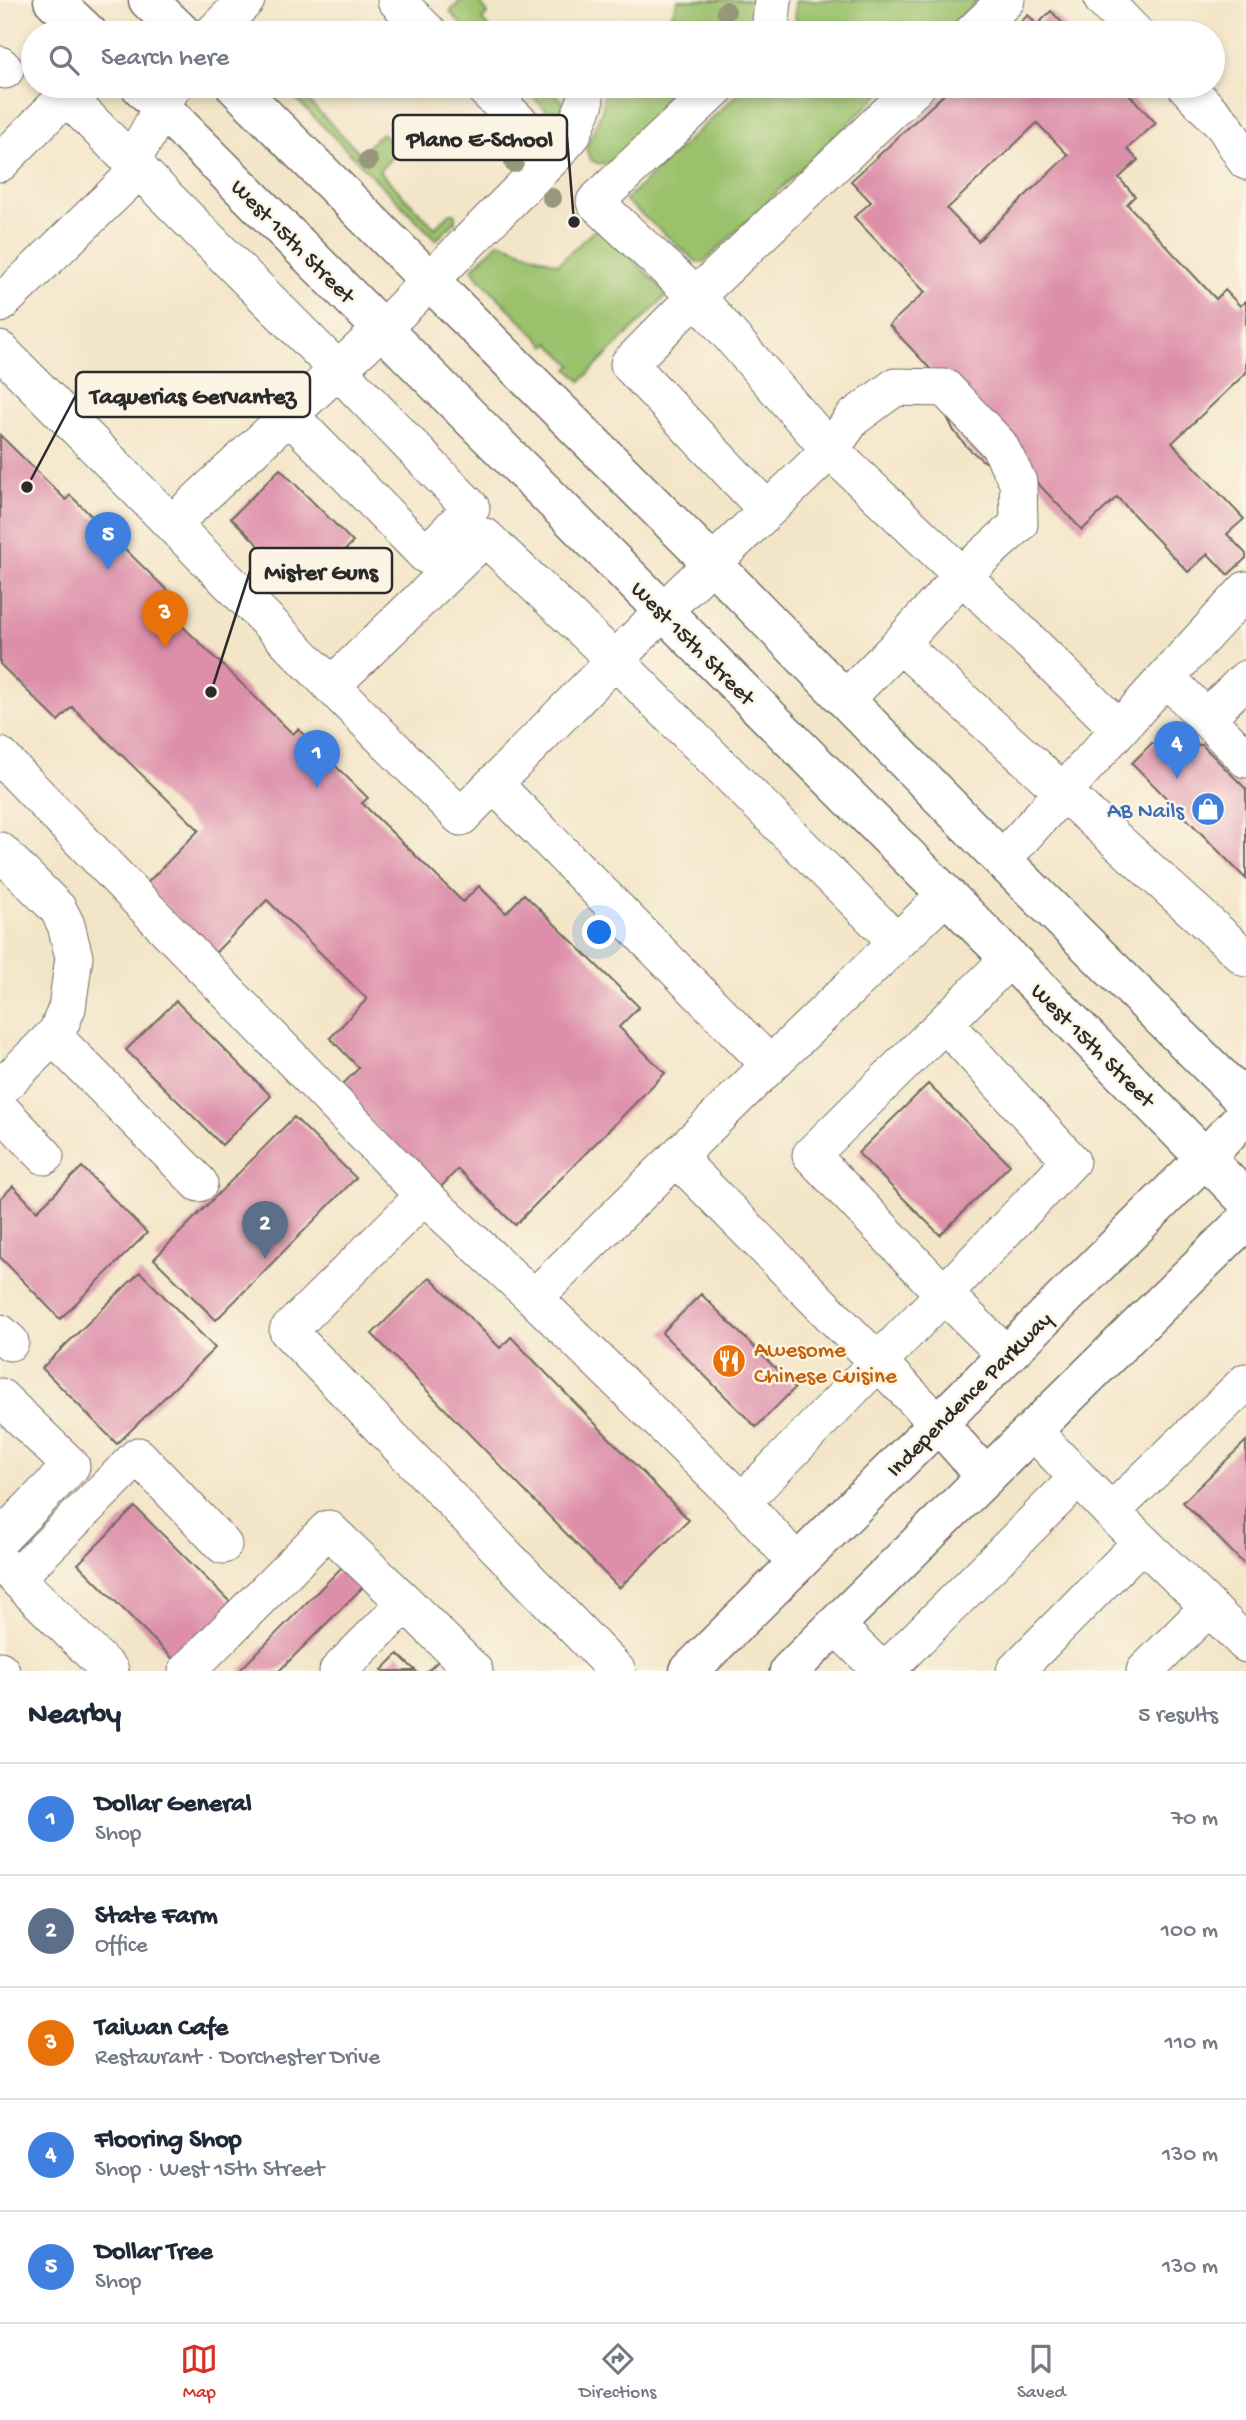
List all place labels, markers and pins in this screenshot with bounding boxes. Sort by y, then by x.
callout: Plano E-School [393,115,567,160]
callout: Taquerias Gervantez [76,372,310,417]
pin: 5 [85,512,131,570]
callout: Mister Guns [250,548,392,593]
pin: 3 [142,590,188,648]
pin: 4 [1154,721,1200,779]
pin: 1 [294,730,340,788]
shop icon: AB Nails [1189,790,1227,828]
place label: AB Nails [1107,799,1185,826]
pin: 2 [242,1201,288,1259]
place label: Awesome Chinese Cuisine [754,1338,898,1391]
restaurant icon: Awesome Chinese Cuisine [710,1342,748,1380]

